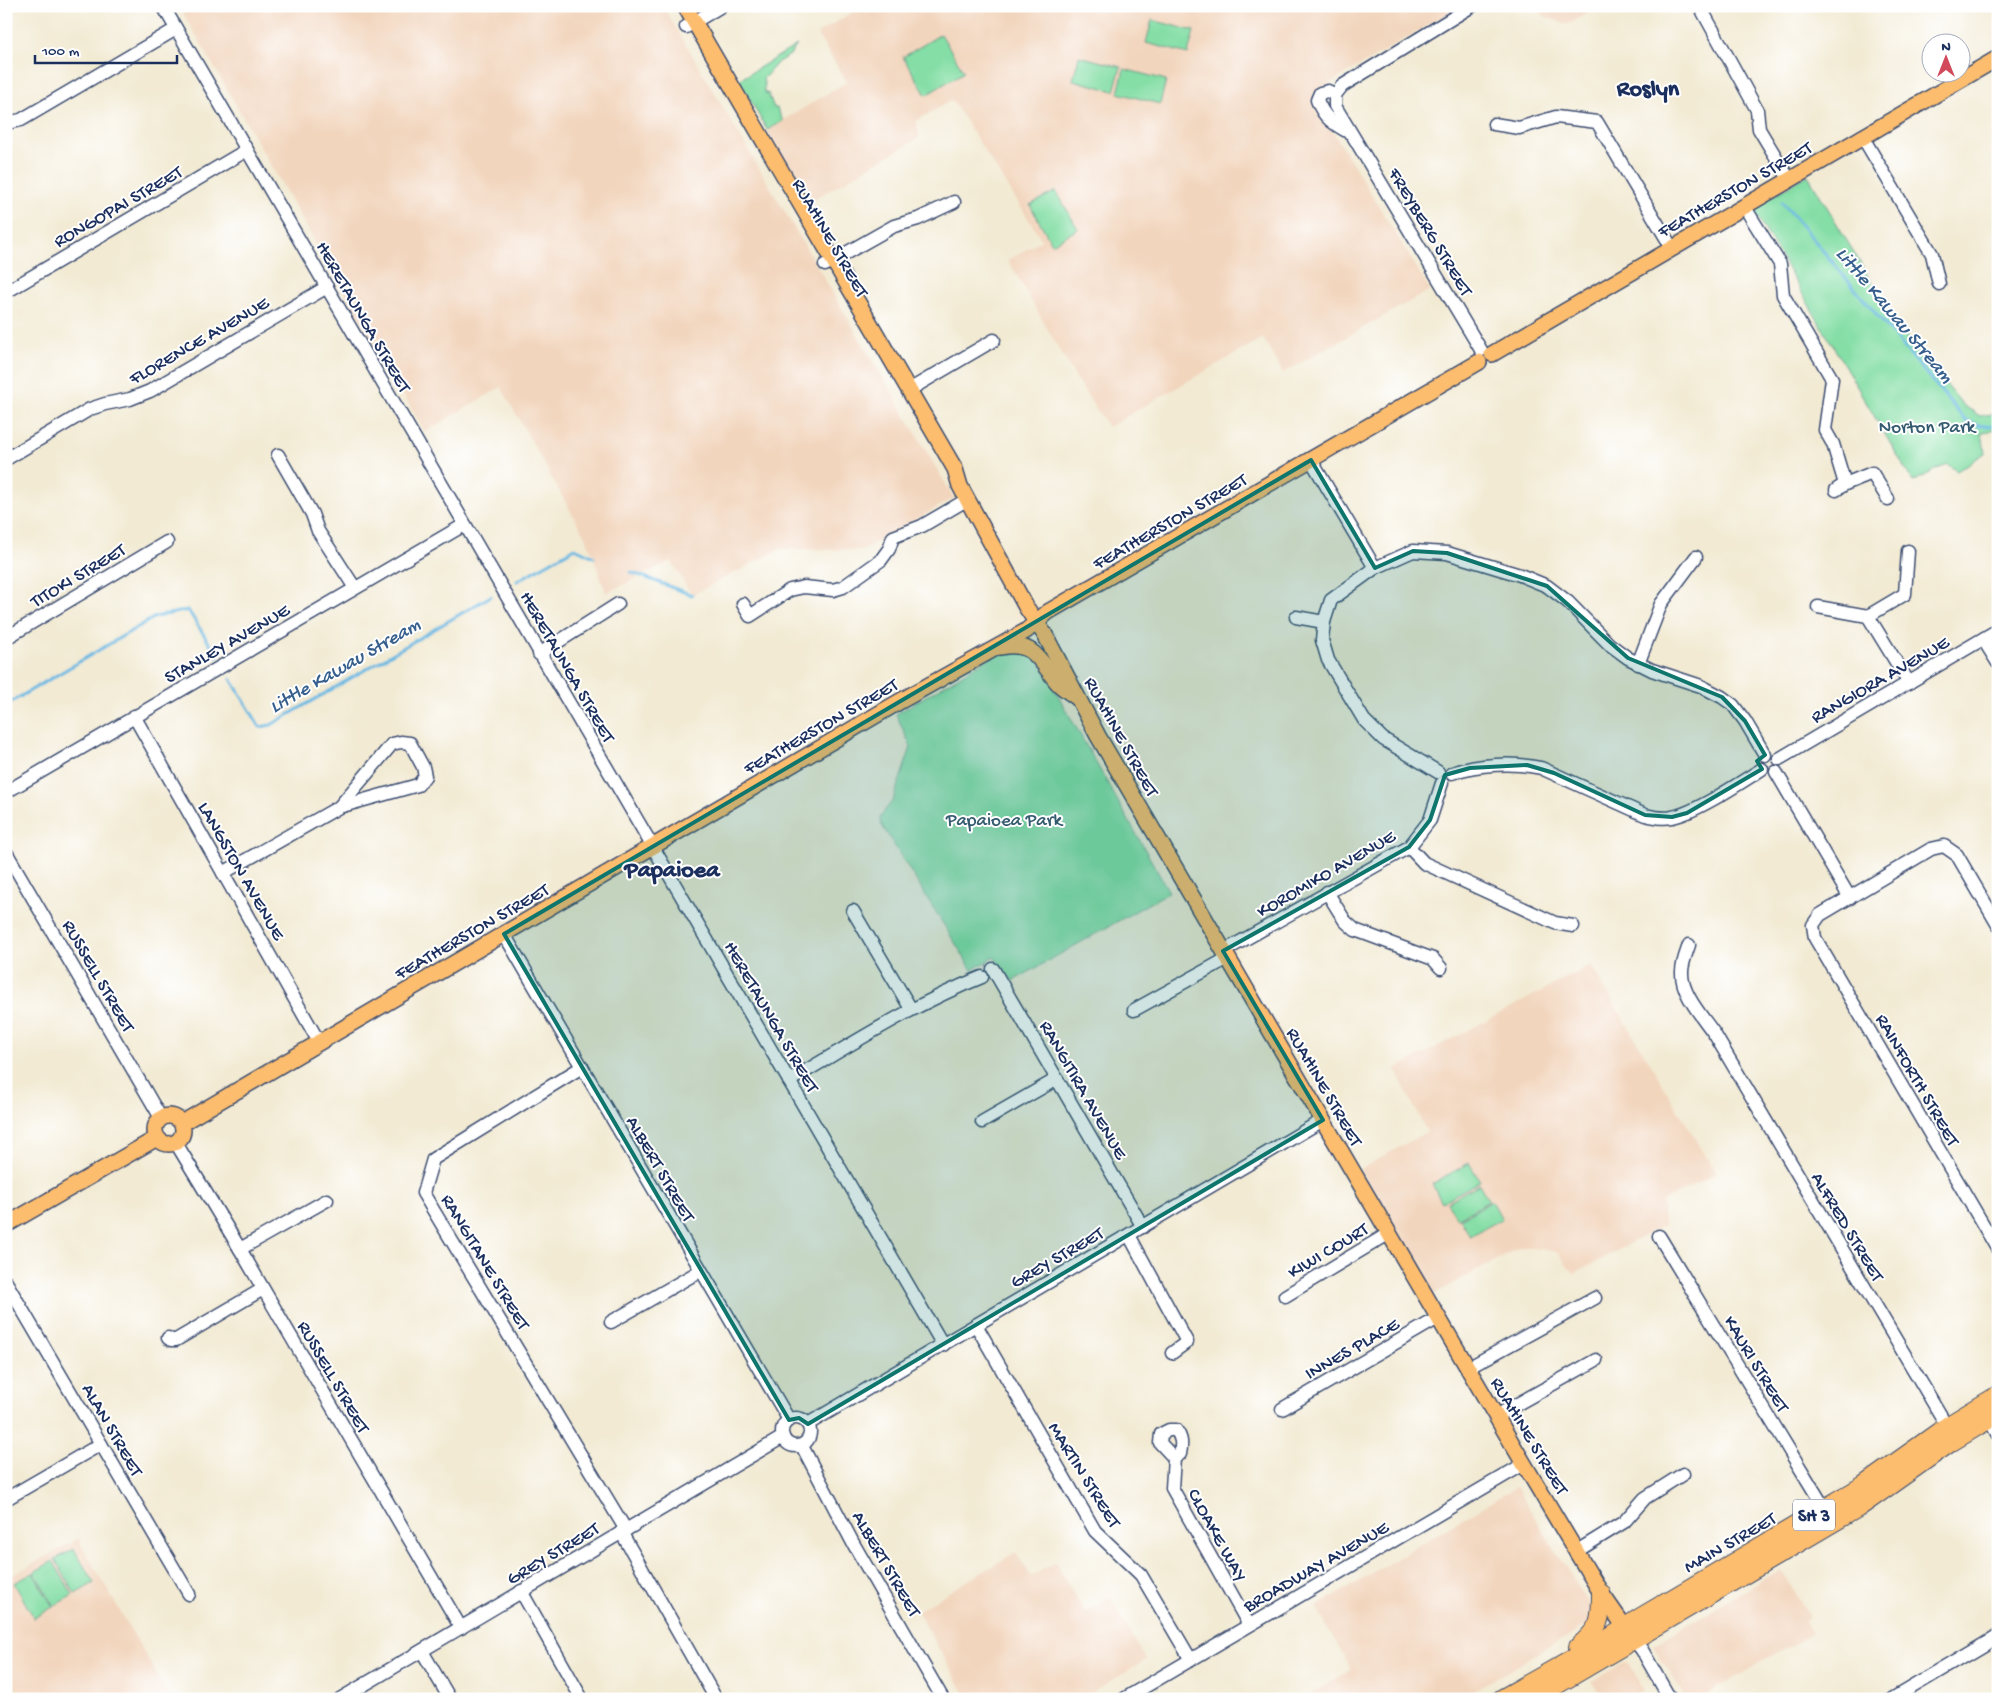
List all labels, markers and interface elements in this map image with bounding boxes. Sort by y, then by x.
scale bar [35,32,178,64]
north arrow [1922,32,1972,82]
text: N [1941,39,1951,56]
text: 100 m [41,43,80,61]
district label: Roslyn [1616,76,1680,105]
street label: FEATHERSTON STREET [1654,137,1818,245]
street label: RONGOPAI STREET [50,161,188,254]
street label: FREYBERG STREET [1381,164,1477,302]
street label: RUAHINE STREET [786,175,873,303]
street label: HERETAUNGA STREET [309,238,415,398]
water label: Little Kawau Stream [1830,244,1957,390]
street label: FLORENCE AVENUE [125,292,275,392]
park label: Norton Park [1879,417,1977,440]
street label: FEATHERSTON STREET [1089,469,1253,577]
street label: TITOKI STREET [26,539,131,615]
street label: HERETAUNGA STREET [513,588,619,748]
street label: STANLEY AVENUE [161,599,295,690]
water label: Little Kawau Stream [266,614,426,720]
street label: RANGIORA AVENUE [1807,631,1955,730]
street label: FEATHERSTON STREET [740,674,904,782]
street label: RUAHINE STREET [1078,674,1163,802]
street label: LANGSTON AVENUE [191,799,289,946]
park label: Papaioea Park [945,810,1064,833]
street label: KOROMIKO AVENUE [1253,825,1401,924]
district label: Papaioea [622,857,721,886]
street label: FEATHERSTON STREET [391,879,555,987]
street label: RUSSELL STREET [56,916,139,1038]
street label: HERETAUNGA STREET [717,938,823,1098]
street label: RAINFORTH STREET [1869,1010,1964,1152]
street label: RANGITIRA AVENUE [1033,1017,1132,1165]
street label: RUAHINE STREET [1280,1024,1367,1152]
street label: ALBERT STREET [619,1113,699,1227]
street label: ALFRED STREET [1804,1169,1888,1287]
street label: RANGITANE STREET [434,1191,534,1336]
street label: KIWI COURT [1284,1219,1374,1285]
street label: GREY STREET [1007,1223,1109,1295]
street label: KAURI STREET [1717,1312,1793,1418]
street label: INNES PLACE [1301,1313,1405,1386]
street label: RUSSELL STREET [291,1317,374,1439]
street label: RUAHINE STREET [1484,1374,1573,1500]
street label: ALAN STREET [75,1380,147,1482]
street label: MARTIN STREET [1041,1419,1125,1533]
street label: CLOAKE WAY [1181,1485,1251,1586]
road number: SH 3 [1793,1500,1835,1530]
street label: ALBERT STREET [845,1508,925,1622]
street label: MAIN STREET [1680,1508,1782,1580]
street label: BROADWAY AVENUE [1239,1516,1395,1620]
street label: GREY STREET [503,1518,605,1592]

